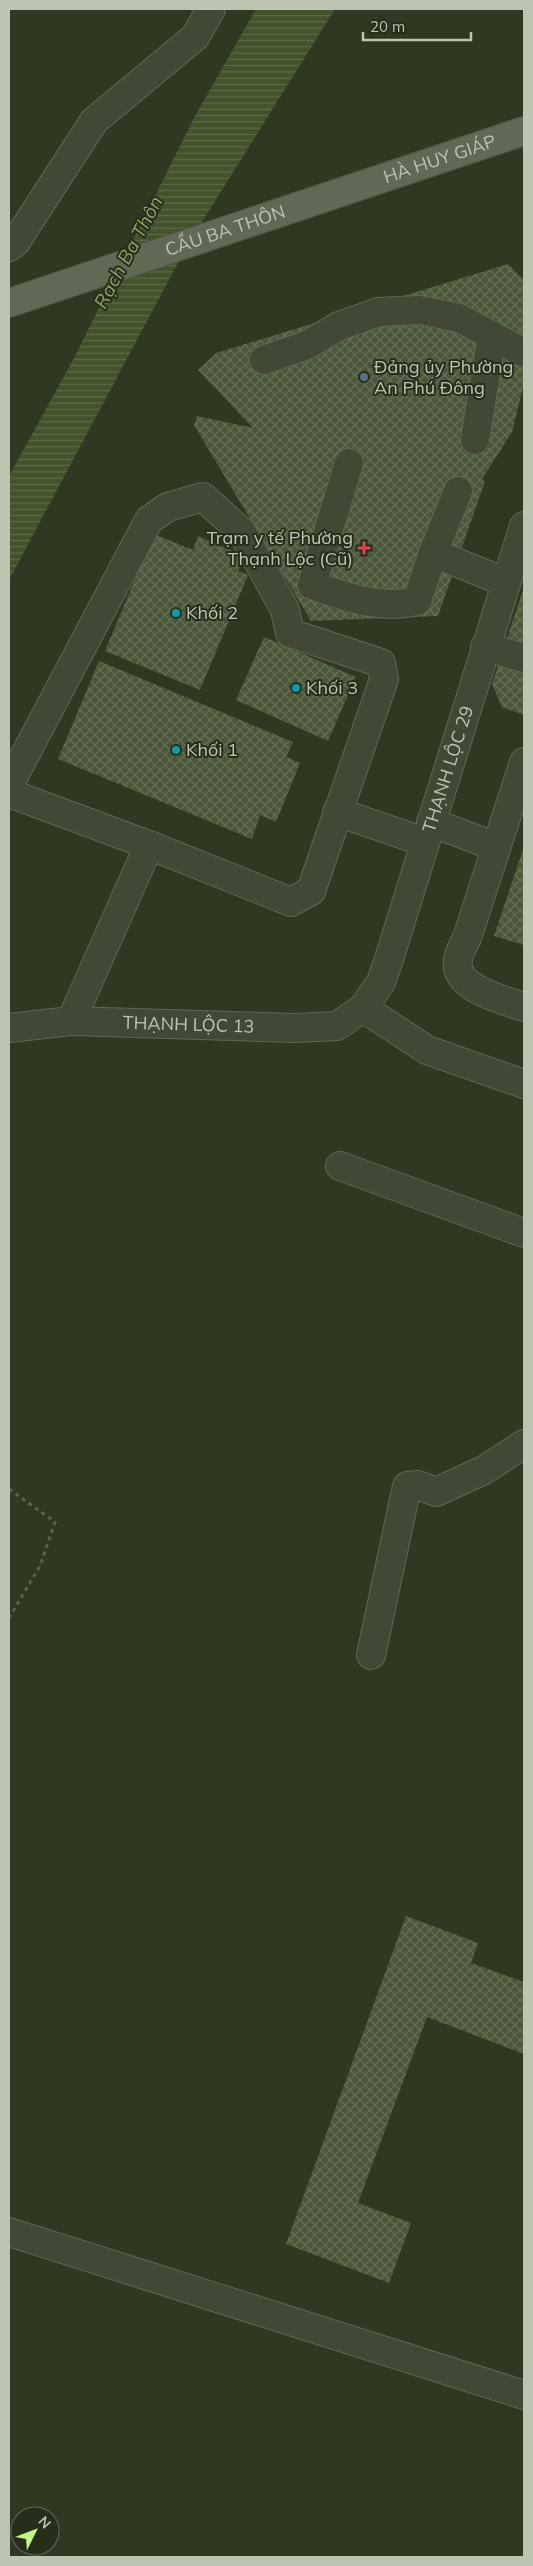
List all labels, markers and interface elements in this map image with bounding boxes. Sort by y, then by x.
scale bar [363,10,470,42]
text: 20 m [370,17,405,36]
street label: HÀ HUY GIÁP [380,129,499,188]
water label: Rạch Ba Thôn [88,192,168,312]
street label: CẦU BA THÔN [162,200,288,261]
place label: Đảng ủy Phường An Phú Đông [374,355,513,399]
marker: Đảng ủy Phường An Phú Đông [358,371,370,383]
place label: Trạm y tế Phường Thạnh Lộc (Cũ) [206,526,353,570]
marker: Trạm y tế Phường Thạnh Lộc (Cũ) [357,541,371,555]
place label: Khối 2 [186,601,238,624]
marker: Khối 2 [170,607,182,619]
place label: Khối 3 [306,676,358,699]
marker: Khối 3 [290,682,302,694]
street label: THẠNH LỘC 29 [417,703,478,835]
place label: Khối 1 [186,738,238,761]
marker: Khối 1 [170,744,182,756]
street label: THẠNH LỘC 13 [122,1011,255,1038]
north arrow [10,2506,60,2556]
text: N [34,2512,55,2532]

